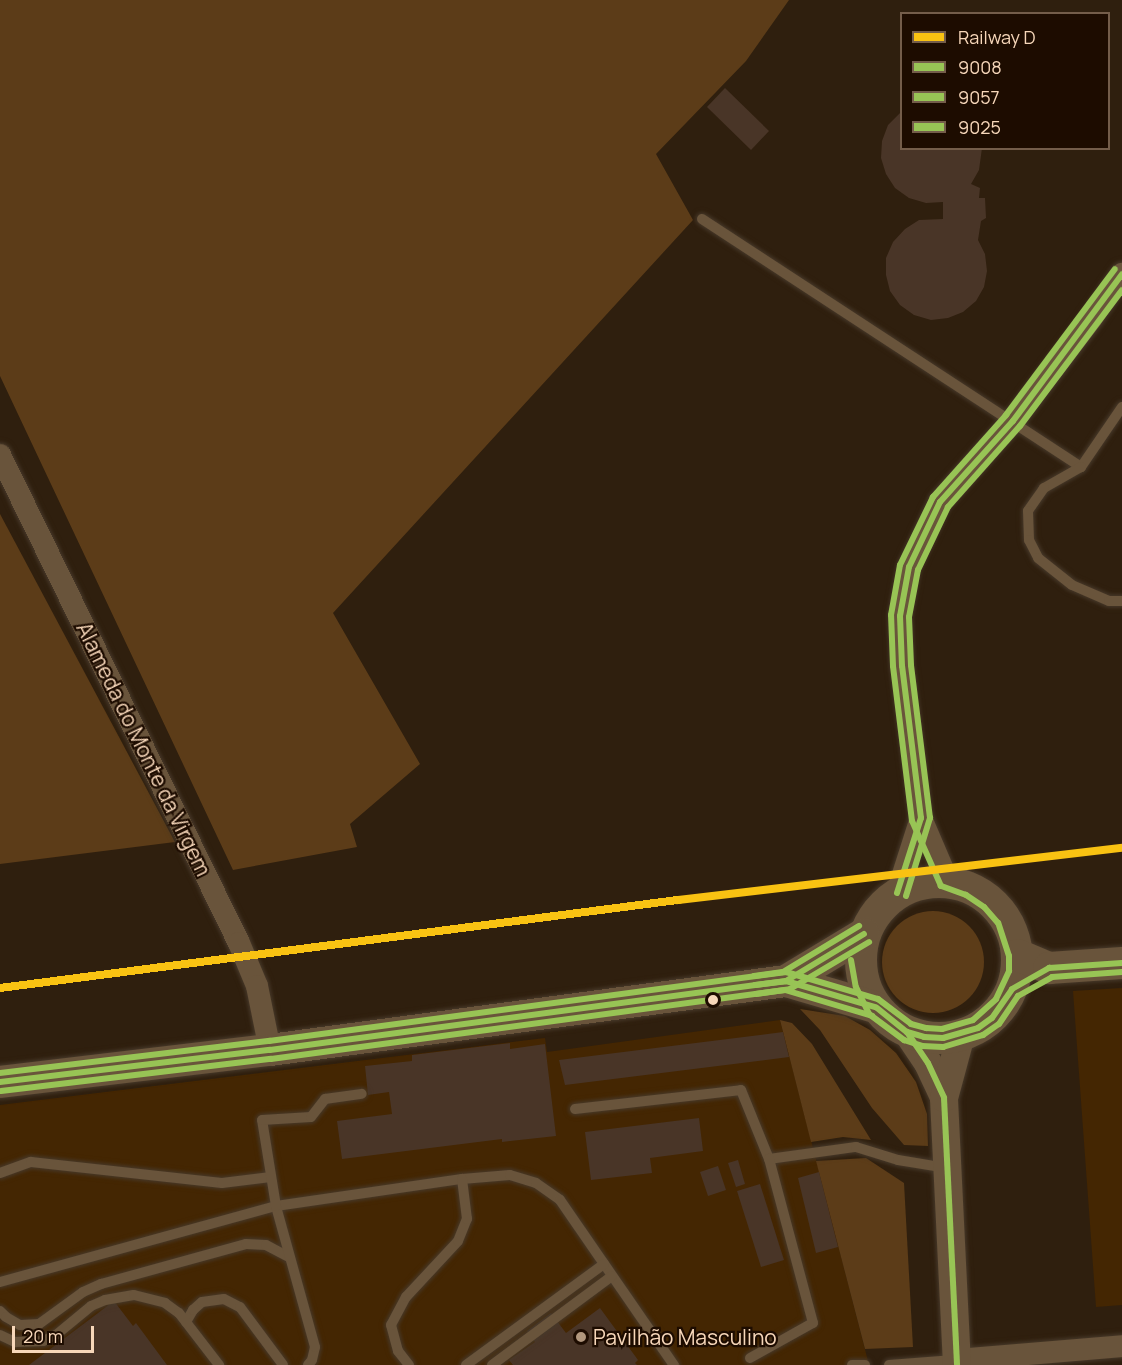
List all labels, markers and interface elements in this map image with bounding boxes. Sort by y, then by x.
legend [900,12,1110,150]
text: Railway D [958,25,1036,49]
text: 9008 [958,55,1002,79]
text: 9057 [958,85,1000,109]
text: 9025 [958,115,1001,139]
street label: Alameda do Monte da Virgem [72,618,216,880]
unlabelled marker [707,994,719,1006]
scale bar [15,1314,98,1352]
text: 20 m [23,1324,63,1348]
place label: Pavilhão Masculino [593,1324,777,1350]
marker: Pavilhão Masculino [574,1330,588,1344]

